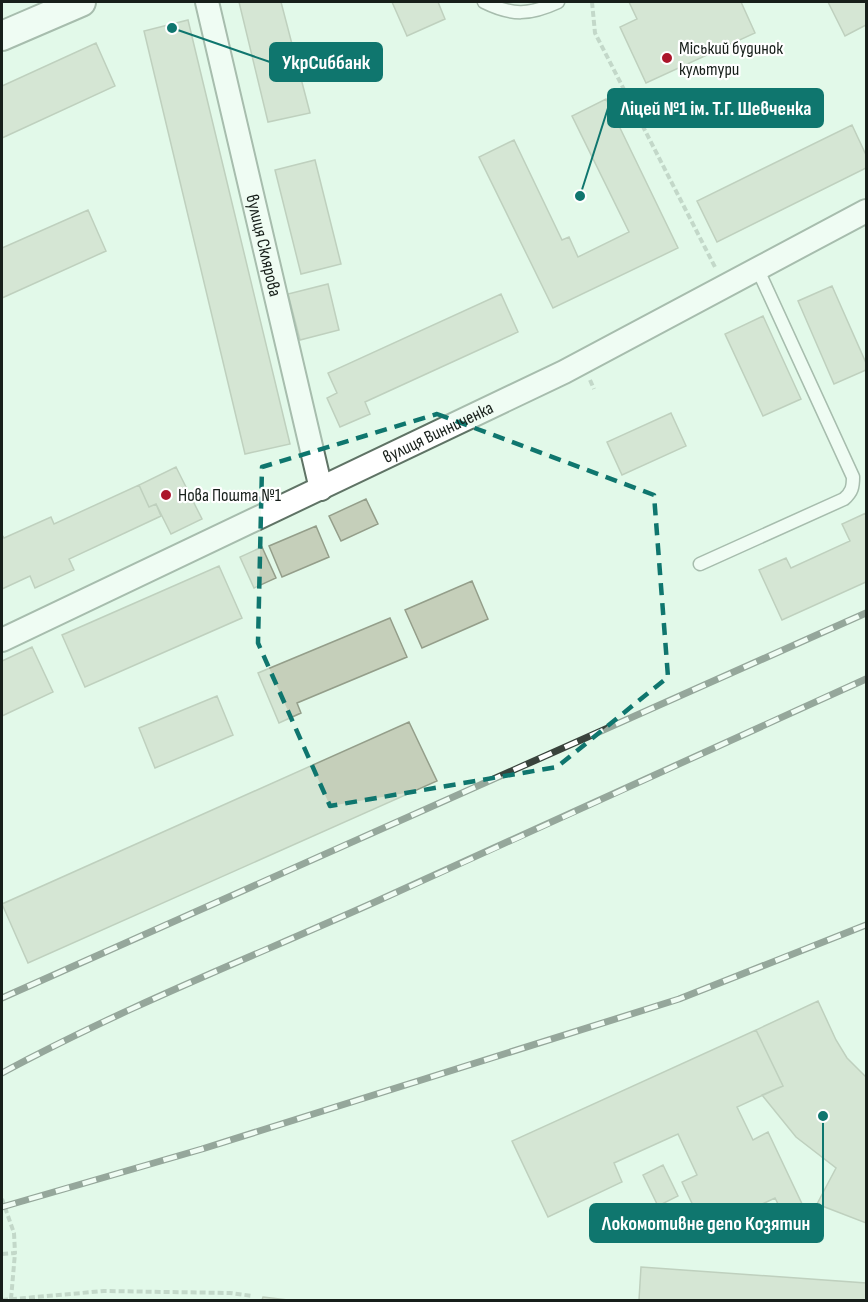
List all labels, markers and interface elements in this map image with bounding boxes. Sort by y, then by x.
place label: Міський будинок культури [679,38,783,80]
callout: УкрСиббанк [270,43,382,81]
text: УкрСиббанк [282,51,371,75]
marker: Міський будинок культури [660,51,674,65]
callout: Ліцей №1 ім. Т.Г. Шевченка [608,89,823,127]
text: Ліцей №1 ім. Т.Г. Шевченка [620,97,811,121]
street label: вулиця Склярова [241,192,286,299]
street label: вулиця Винниченка [380,397,497,468]
place label: Нова Пошта №1 [178,485,282,506]
marker: Нова Пошта №1 [159,488,173,502]
callout: Локомотивне депо Козятин [590,1204,823,1242]
text: Локомотивне депо Козятин [601,1212,810,1236]

